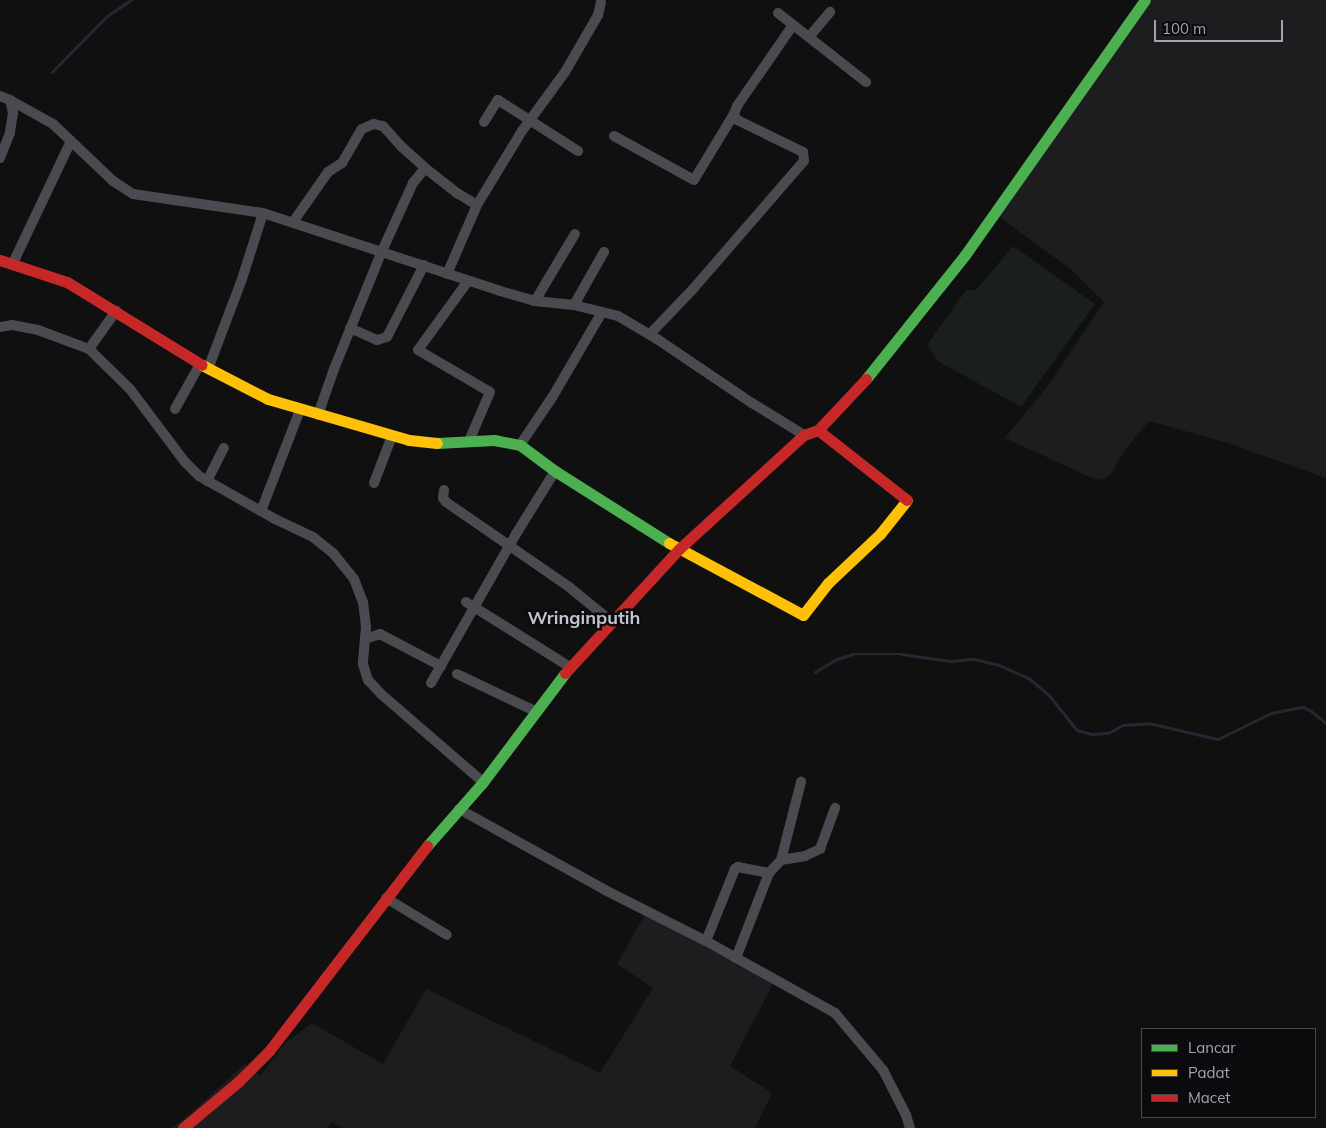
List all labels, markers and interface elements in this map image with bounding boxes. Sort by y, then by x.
scale bar [1156,10,1285,42]
text: 100 m [1162,19,1206,38]
district label: Wringinputih [528,607,640,629]
legend [1141,1028,1316,1118]
text: Lancar [1188,1038,1236,1057]
text: Padat [1188,1063,1230,1082]
text: Macet [1188,1088,1231,1107]

